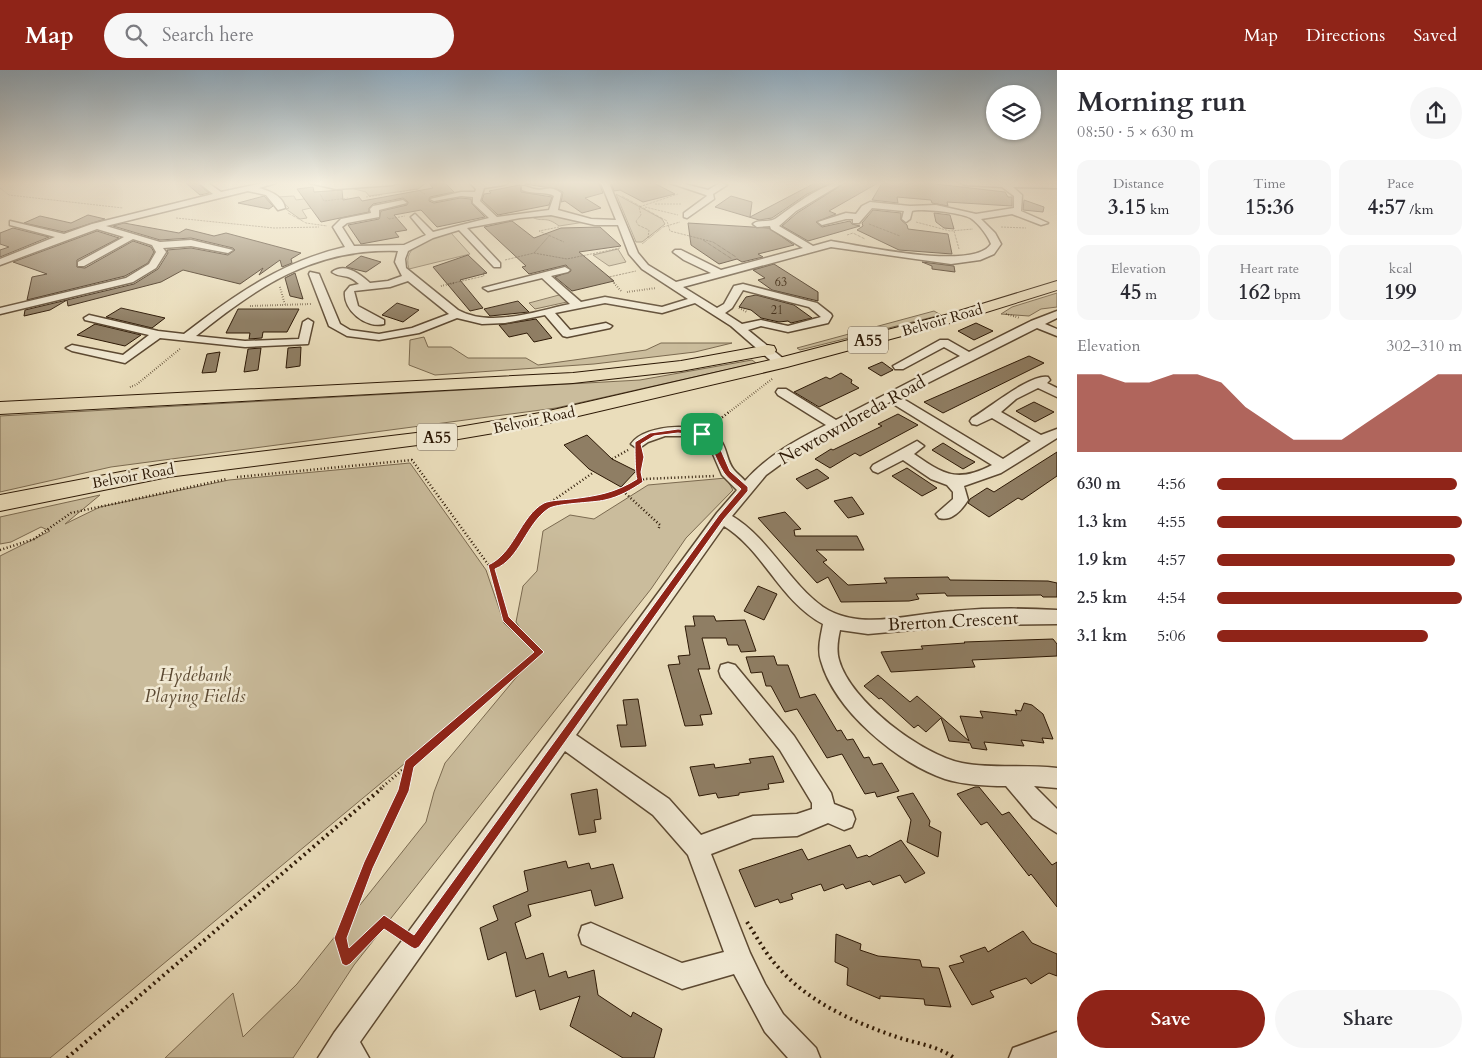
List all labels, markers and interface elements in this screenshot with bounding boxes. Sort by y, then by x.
search box [104,13,454,58]
text: Map [25,19,74,52]
icon: search [122,21,150,49]
text: Search here [162,22,254,48]
text: Map [1244,23,1278,48]
text: Directions [1306,23,1385,48]
text: Saved [1413,23,1457,48]
text: Morning run [1077,83,1246,121]
map controls [986,85,1041,140]
button: layers [986,85,1041,140]
button: share [1410,87,1462,139]
text: 08:50 · 5 × 630 m [1077,121,1194,143]
text: Distance [1113,174,1164,193]
text: Time [1253,174,1286,193]
text: Pace [1387,174,1414,193]
text: 3.15 [1108,193,1146,222]
text: 15:36 [1245,193,1294,222]
text: 4:57 [1367,193,1406,222]
text: km [1146,200,1169,219]
text: /km [1406,200,1434,219]
text: Elevation [1111,259,1166,278]
text: Heart rate [1240,259,1299,278]
text: kcal [1389,259,1412,278]
house number: 63 [775,274,787,290]
text: 45 [1120,278,1141,307]
text: 162 [1238,278,1270,307]
text: 199 [1384,278,1417,307]
text: m [1141,285,1157,304]
text: bpm [1270,285,1301,304]
street label: Belvoir Road [899,299,985,341]
house number: 21 [771,302,783,318]
road number: A55 [848,326,888,354]
text: Elevation [1077,335,1141,357]
text: 302–310 m [1386,335,1462,357]
street label: Newtownbreda Road [774,370,930,471]
street label: Belvoir Road [491,402,577,438]
pin [681,413,723,455]
icon: arrive [688,420,716,448]
road number: A55 [417,424,457,451]
street label: Belvoir Road [90,459,176,493]
text: 630 m [1077,473,1121,495]
text: 4:56 [1157,473,1186,495]
text: 1.3 km [1077,511,1127,533]
text: 4:55 [1157,511,1186,533]
text: 1.9 km [1077,549,1127,571]
text: 4:57 [1157,549,1186,571]
text: 2.5 km [1077,587,1127,609]
text: 4:54 [1157,587,1186,609]
street label: Brerton Crescent [887,606,1019,637]
text: 3.1 km [1077,625,1127,647]
text: 5:06 [1157,625,1186,647]
park label: Hydebank Playing Fields [144,663,246,709]
button: Save [1077,990,1265,1048]
button: Share [1275,990,1462,1048]

